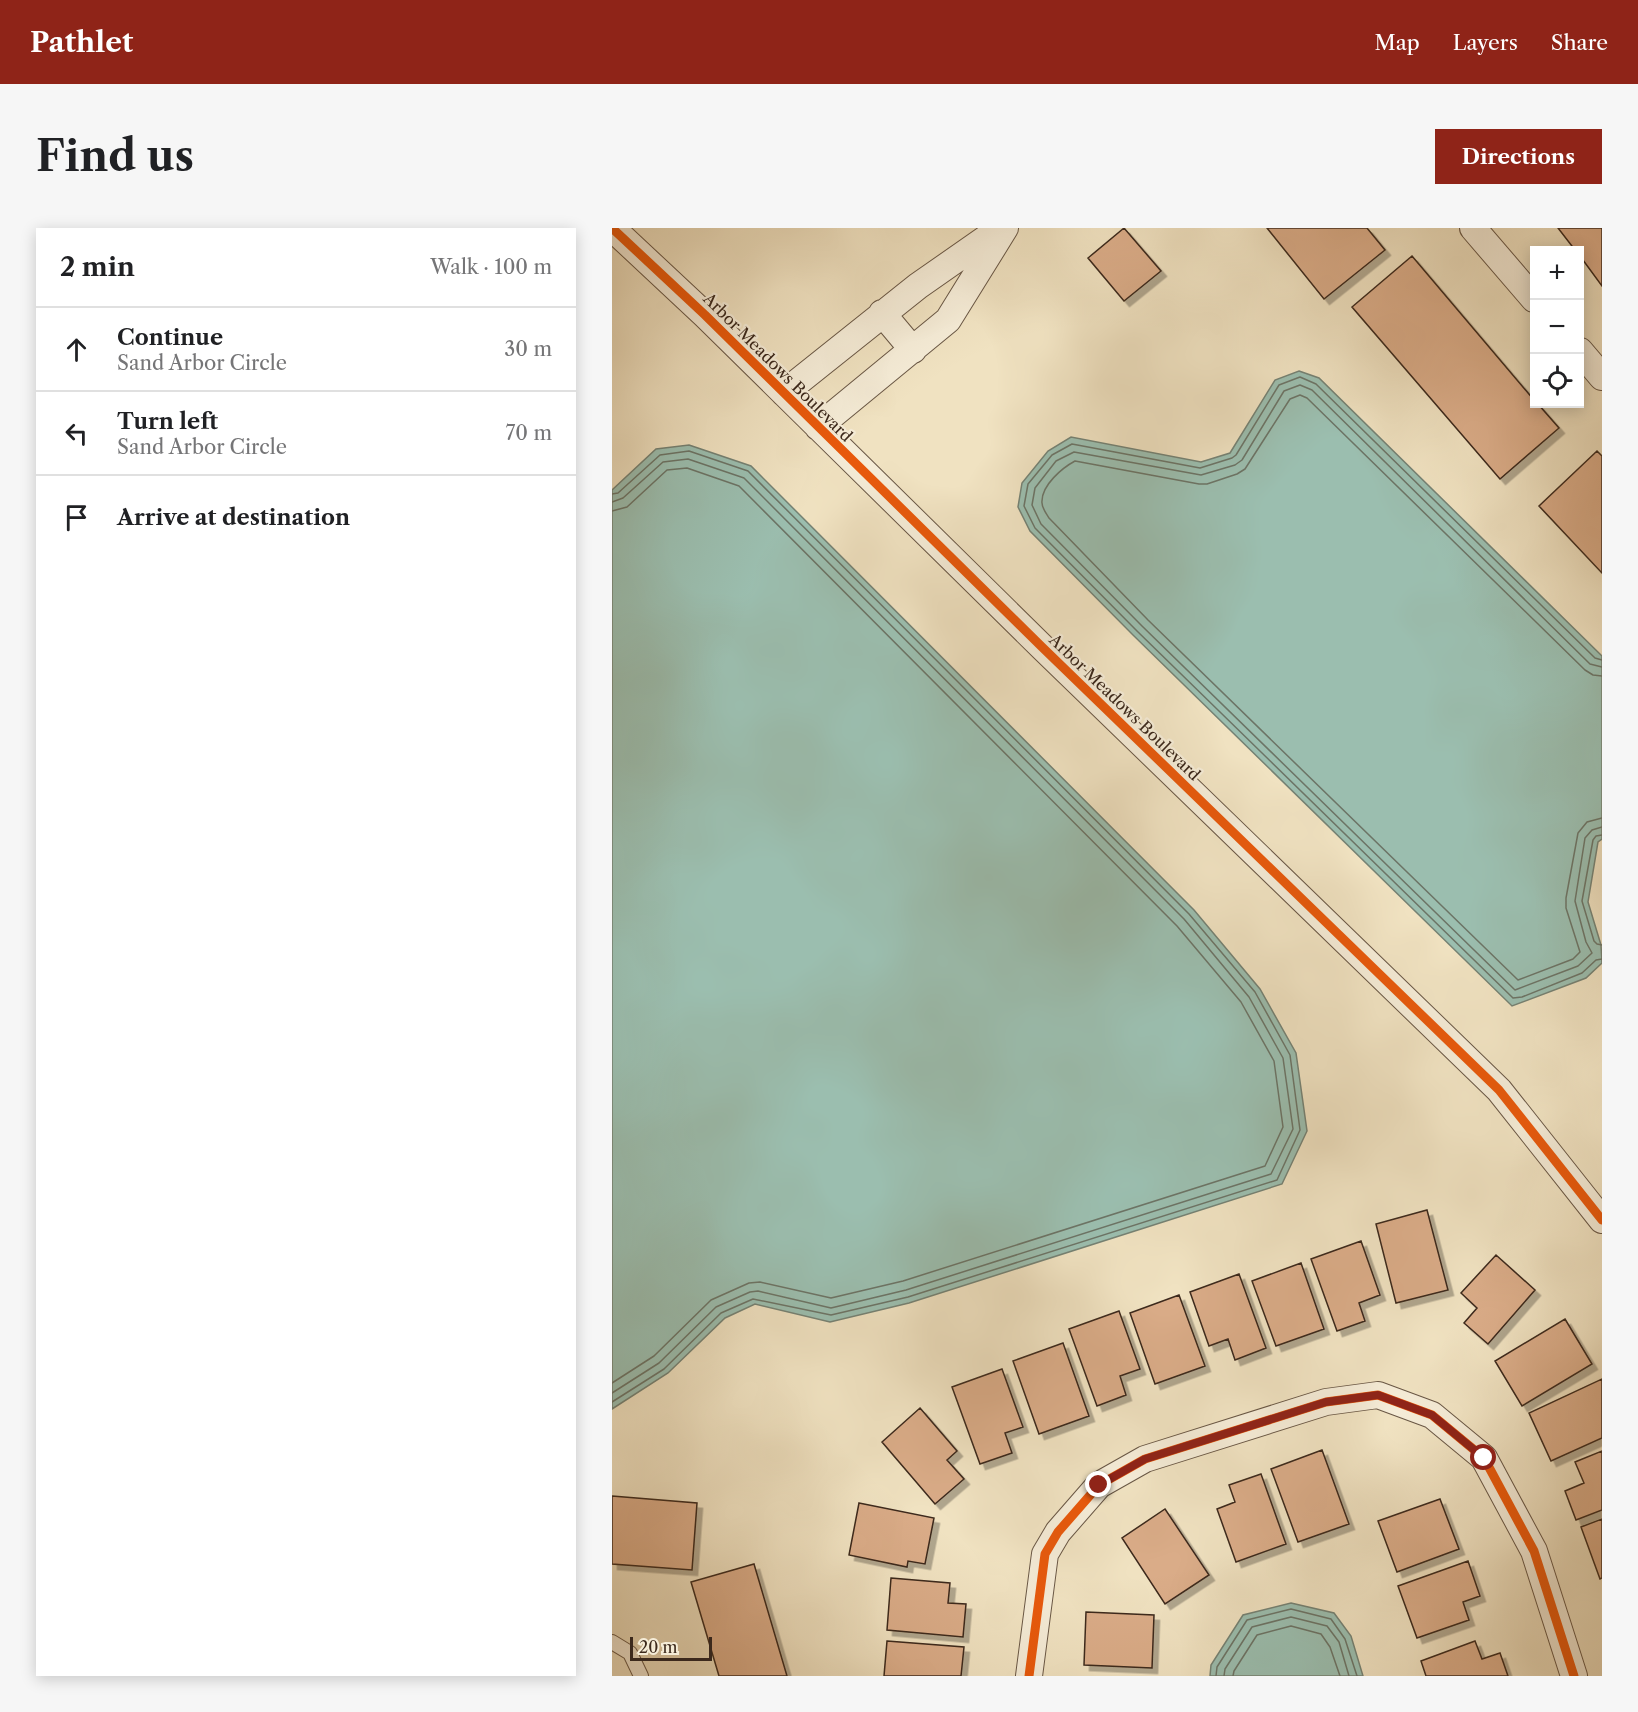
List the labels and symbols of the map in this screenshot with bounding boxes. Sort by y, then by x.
street label: Arbor Meadows Boulevard [699,288,857,446]
street label: Arbor Meadows Boulevard [1045,629,1205,785]
route start [1470,1444,1496,1470]
route end [1085,1471,1111,1497]
scale bar [630,1634,712,1662]

